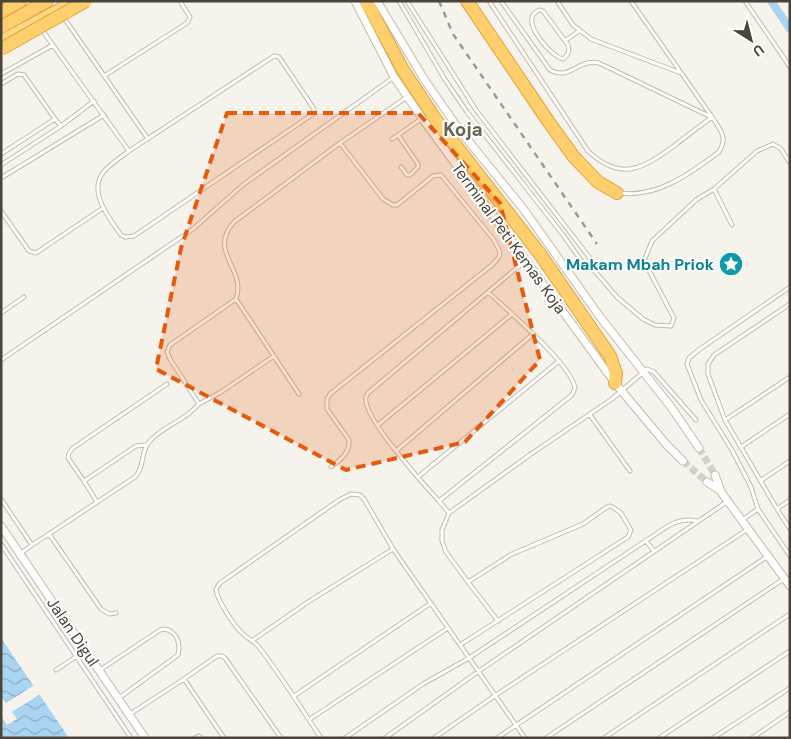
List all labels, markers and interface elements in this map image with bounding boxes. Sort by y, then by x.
north arrow [726,15,776,65]
text: U [749,40,768,61]
district label: Koja [443,117,483,142]
street label: Terminal Peti Kemas Koja [447,158,571,318]
place icon: Makam Mbah Priok [718,251,744,277]
place label: Makam Mbah Priok [566,254,715,275]
street label: Jalan Digul [42,593,104,671]

